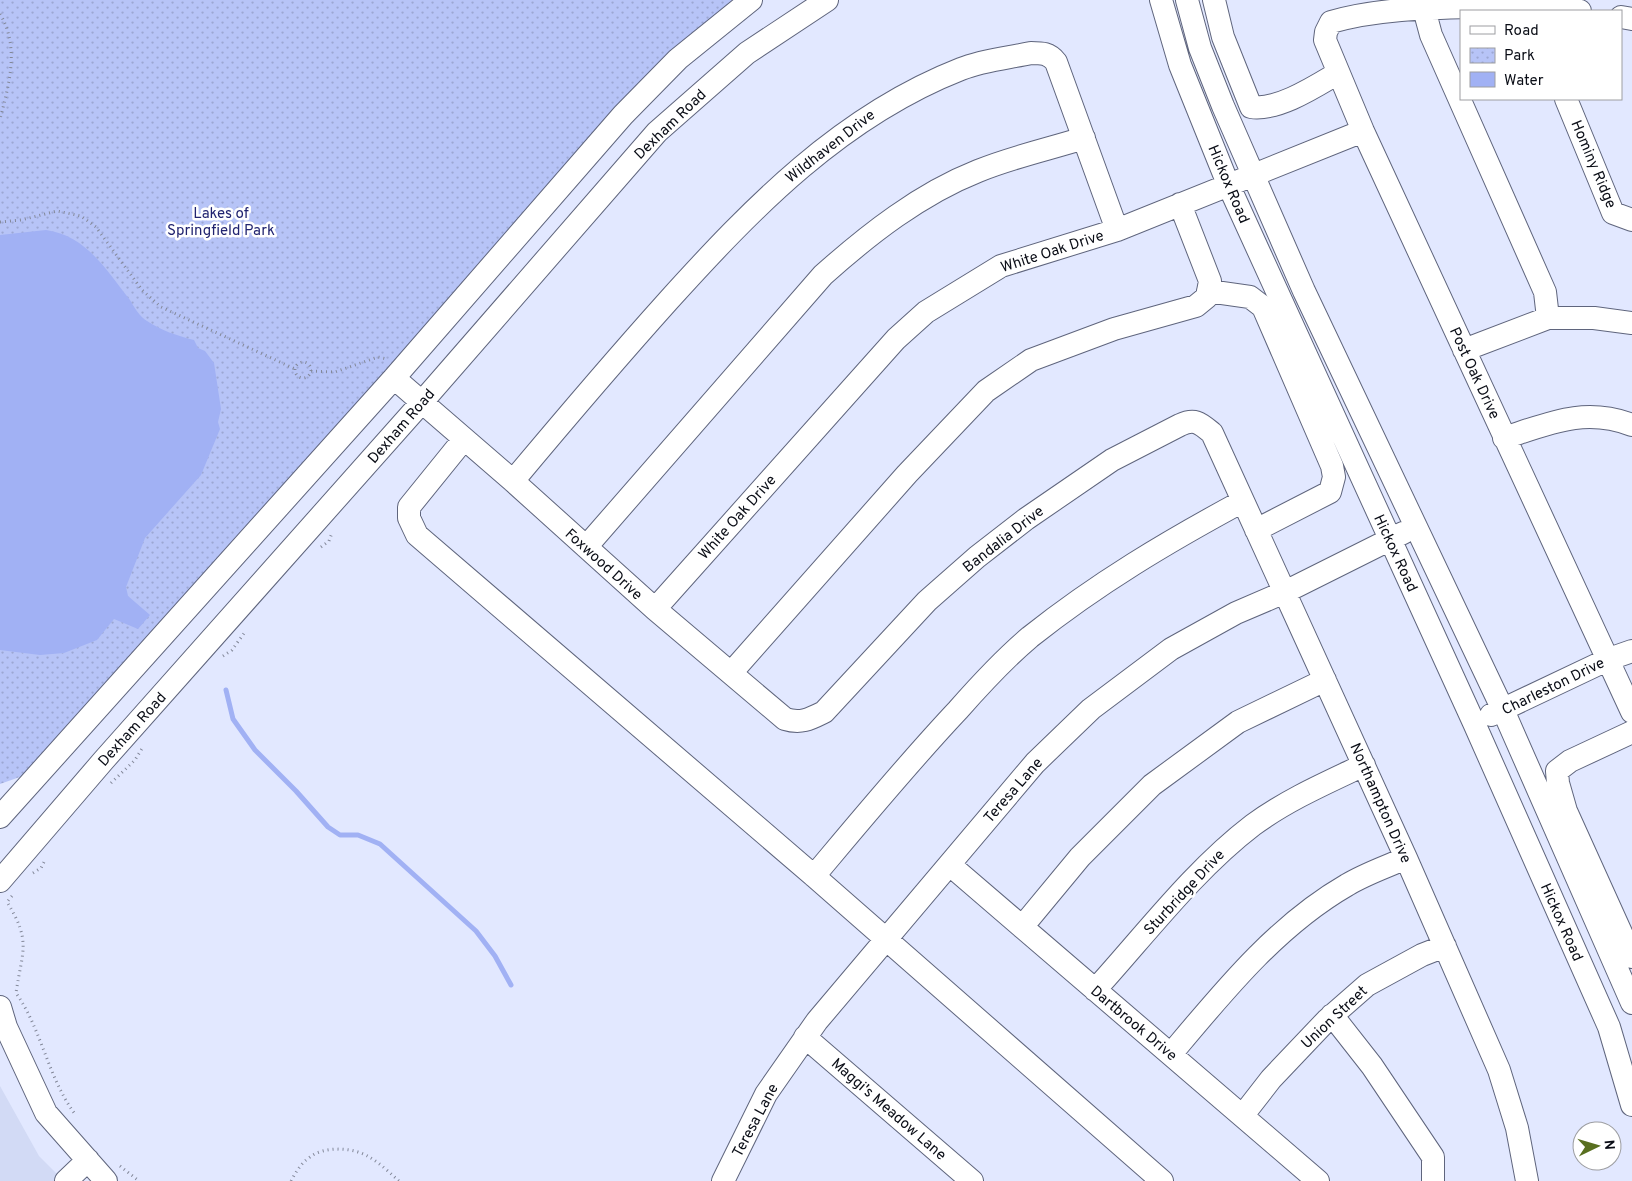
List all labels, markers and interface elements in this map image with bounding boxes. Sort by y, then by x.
legend [1460,10,1622,100]
text: Road [1504,22,1539,41]
text: Park [1504,47,1535,66]
text: Water [1504,72,1544,91]
street label: Dexham Road [631,86,711,164]
street label: Wildhaven Drive [782,106,880,188]
street label: Hominy Ridge [1566,118,1620,212]
street label: Hickox Road [1203,142,1253,227]
park label: Lakes of Springfield Park [167,205,275,241]
street label: White Oak Drive [998,227,1107,278]
street label: Post Oak Drive [1444,325,1503,423]
street label: Dexham Road [364,386,440,468]
street label: White Oak Drive [695,472,781,564]
street label: Bandalia Drive [960,503,1048,578]
street label: Hickox Road [1368,512,1421,595]
street label: Foxwood Drive [560,525,646,605]
street label: Charleston Drive [1499,654,1608,720]
street label: Dexham Road [95,689,171,771]
street label: Northampton Drive [1345,741,1415,867]
street label: Teresa Lane [981,754,1048,828]
street label: Sturbridge Drive [1141,846,1230,940]
street label: Hickox Road [1535,881,1586,965]
street label: Dartbrook Drive [1086,982,1180,1066]
street label: Union Street [1298,982,1372,1054]
street label: Maggi's Meadow Lane [827,1055,950,1165]
street label: Teresa Lane [729,1081,784,1161]
north arrow [1572,1121,1622,1171]
text: N [1600,1139,1617,1151]

